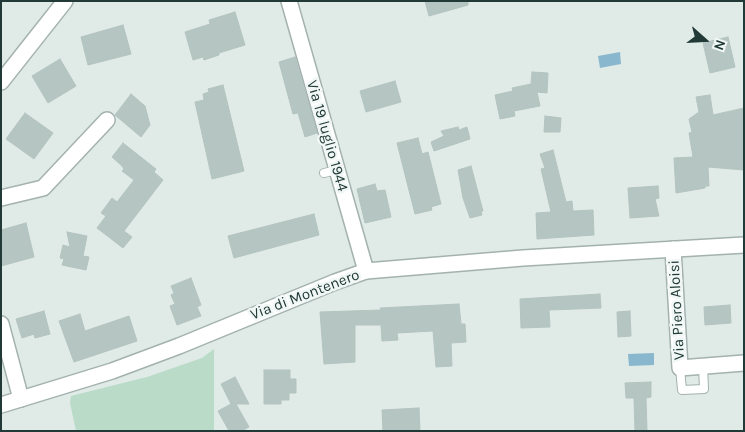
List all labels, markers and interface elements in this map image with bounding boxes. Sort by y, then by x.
north arrow [680,15,730,65]
text: N [710,38,729,53]
street label: Via 19 luglio 1944 [303,78,351,194]
street label: Via Piero Aloisi [665,259,689,361]
street label: Via di Montenero [248,266,362,324]

